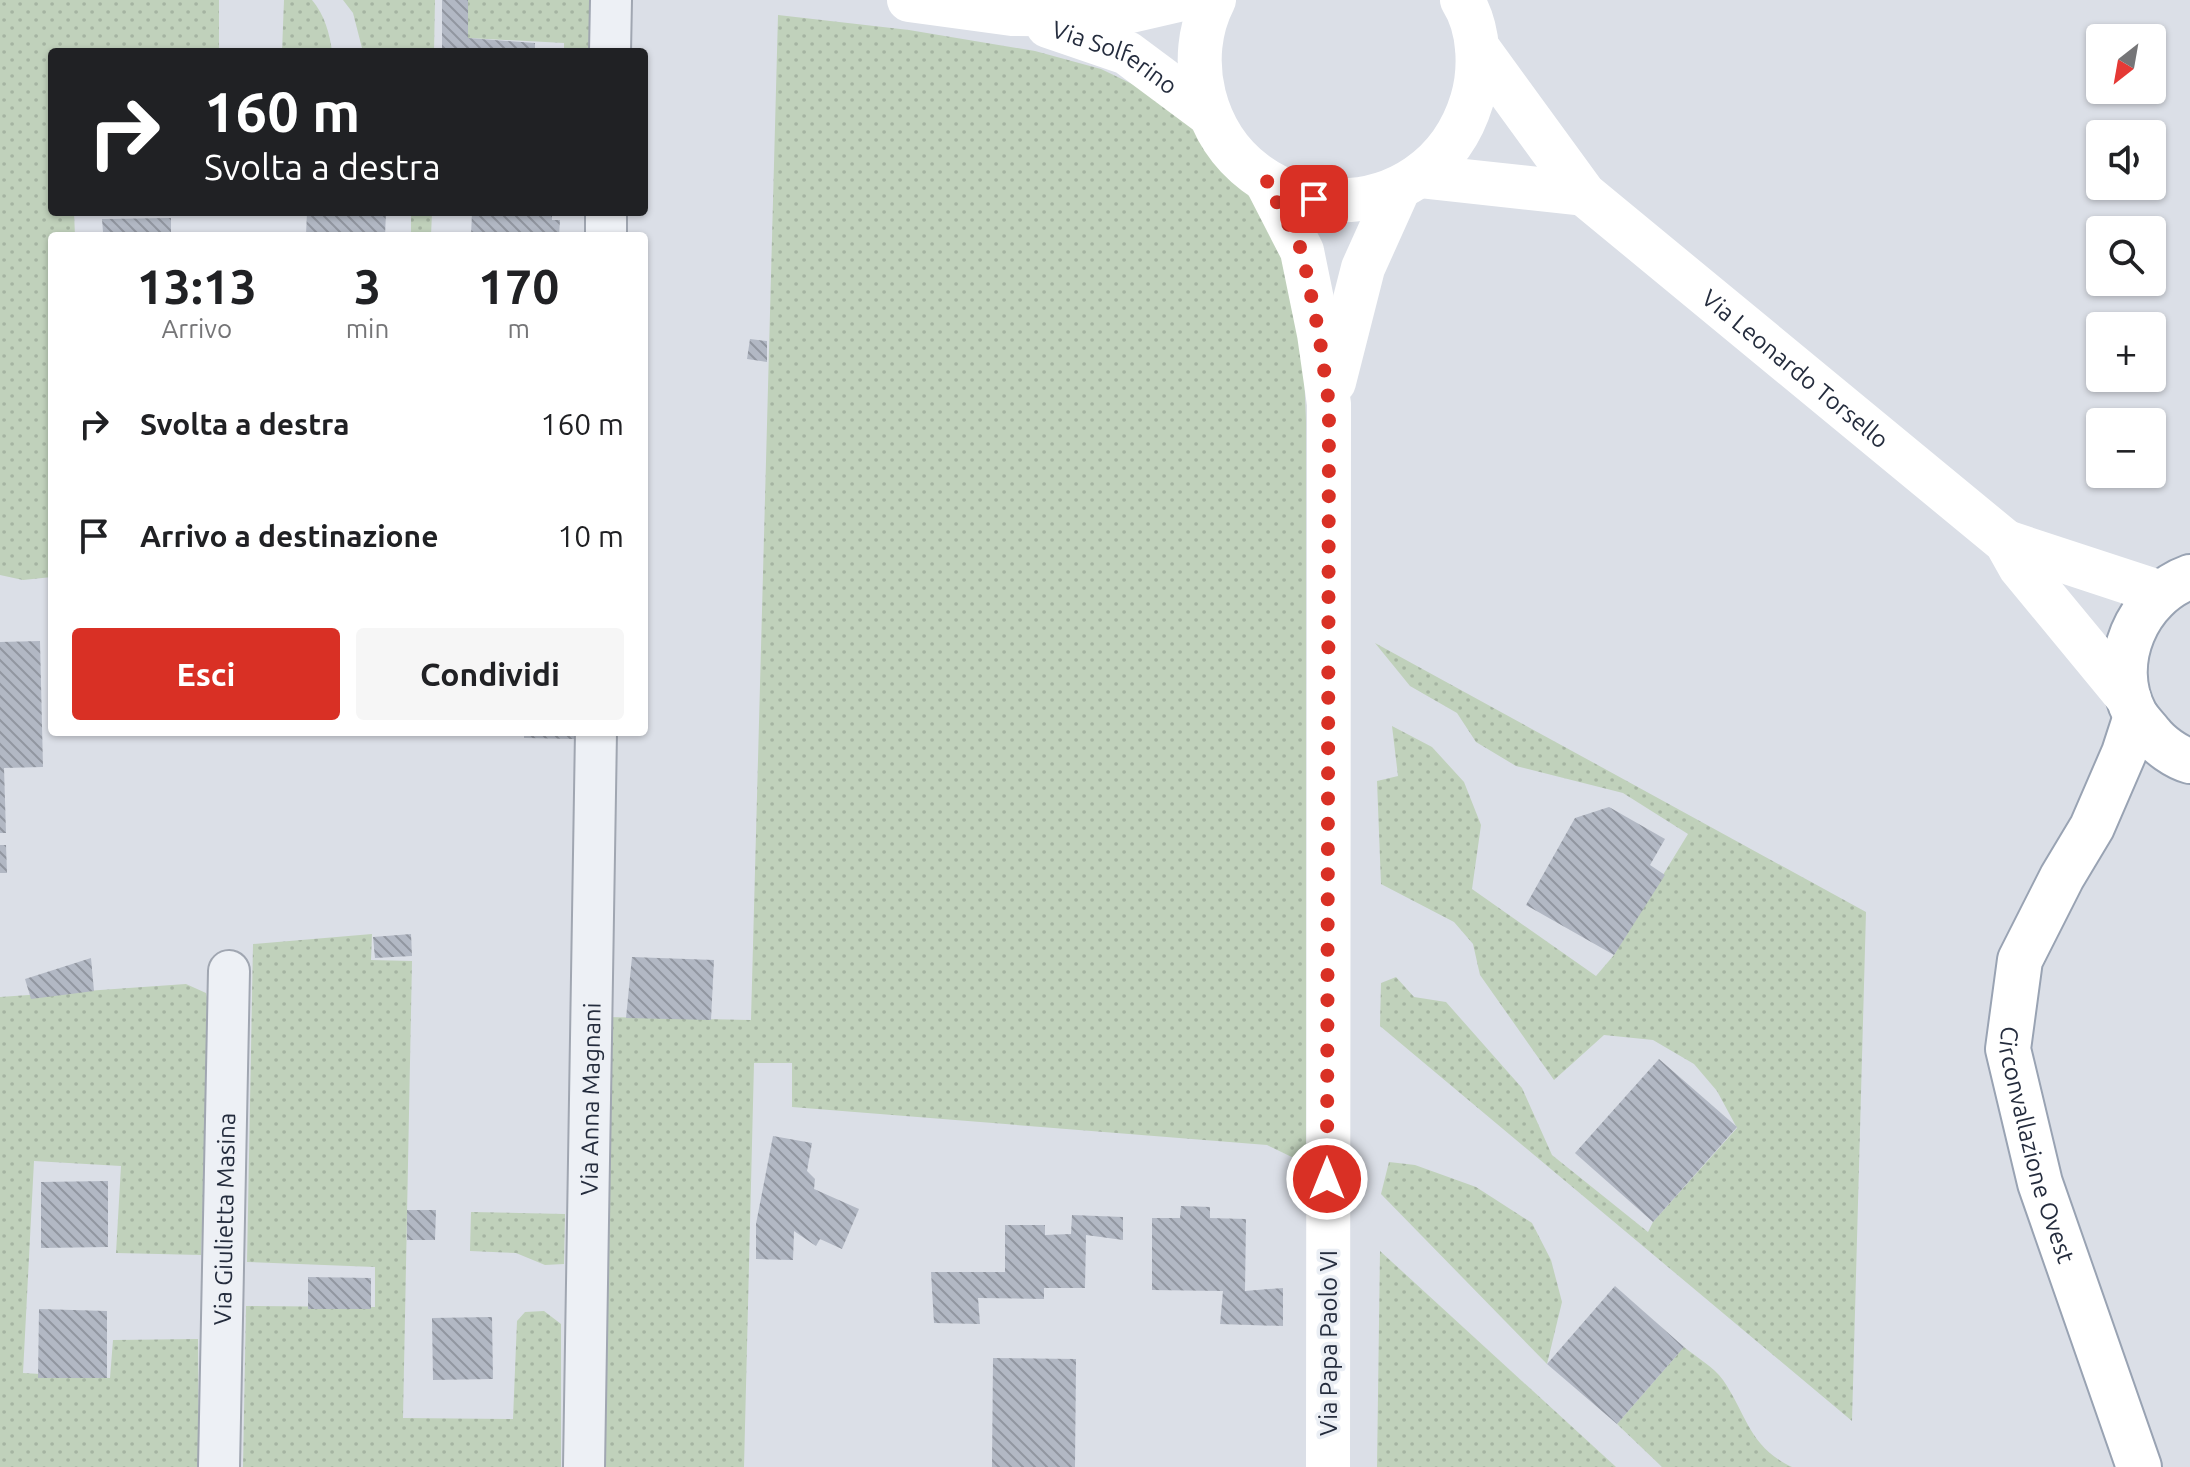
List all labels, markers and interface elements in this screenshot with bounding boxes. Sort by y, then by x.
street label: Via Solferino [1048,15,1183,99]
north arrow [2086,24,2166,104]
map controls [2086,24,2166,488]
icon: right [72,80,176,184]
text: 160 m [204,80,360,143]
button: sound [2086,120,2166,200]
text: Svolta a destra [204,146,441,187]
pin [1280,165,1348,233]
icon: arrive [1292,177,1336,221]
button: search [2086,216,2166,296]
text: 13:13 [137,259,257,313]
text: 3 [354,259,381,313]
text: 170 [478,259,559,313]
street label: Via Leonardo Torsello [1697,284,1894,453]
button: + [2086,312,2166,392]
text: Arrivo [161,314,232,343]
text: min [346,314,389,343]
text: m [507,314,530,343]
icon: right [72,402,116,446]
text: Svolta a destra [140,407,349,441]
text: 160 m [540,407,624,441]
button: − [2086,408,2166,488]
icon: arrive [72,514,116,558]
text: Arrivo a destinazione [140,519,438,553]
text: 10 m [557,519,624,553]
button: Esci [72,628,340,720]
button: Condividi [356,628,624,720]
street label: Via Anna Magnani [575,1002,605,1196]
street label: Circonvallazione Ovest [1994,1025,2080,1267]
street label: Via Giulietta Masina [208,1112,240,1326]
position arrow [1285,1137,1369,1221]
street label: Via Papa Paolo VI [1315,1250,1342,1436]

